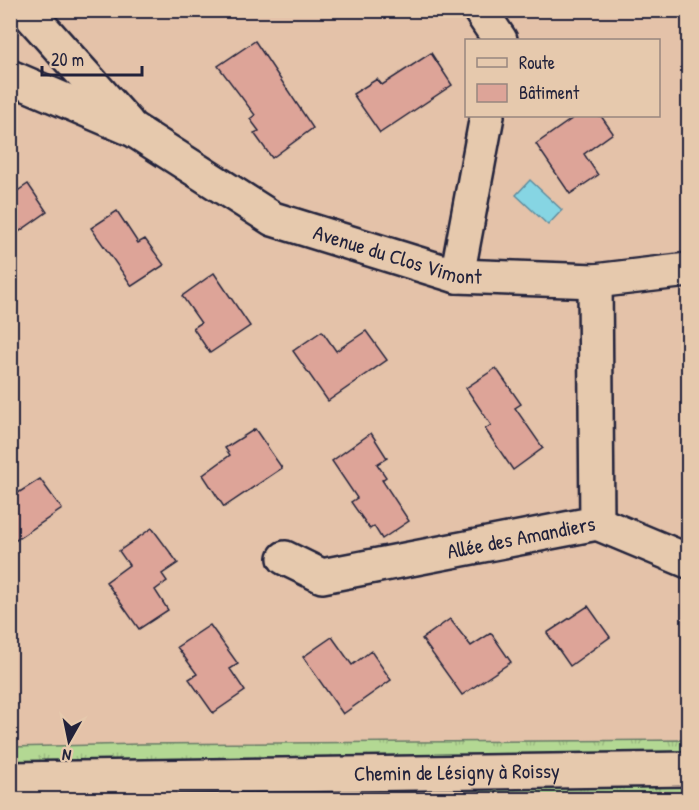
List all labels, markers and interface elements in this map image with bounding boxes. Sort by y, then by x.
scale bar [42,39,142,77]
legend [465,39,660,117]
text: 20 m [51,47,84,72]
text: Route [519,50,555,75]
text: Bâtiment [519,80,580,105]
street label: Avenue du Clos Vimont [310,217,483,291]
street label: Allée des Amandiers [445,509,598,566]
north arrow [39,711,99,771]
text: N [60,744,73,767]
street label: Chemin de Lésigny à Roissy [354,756,560,788]

